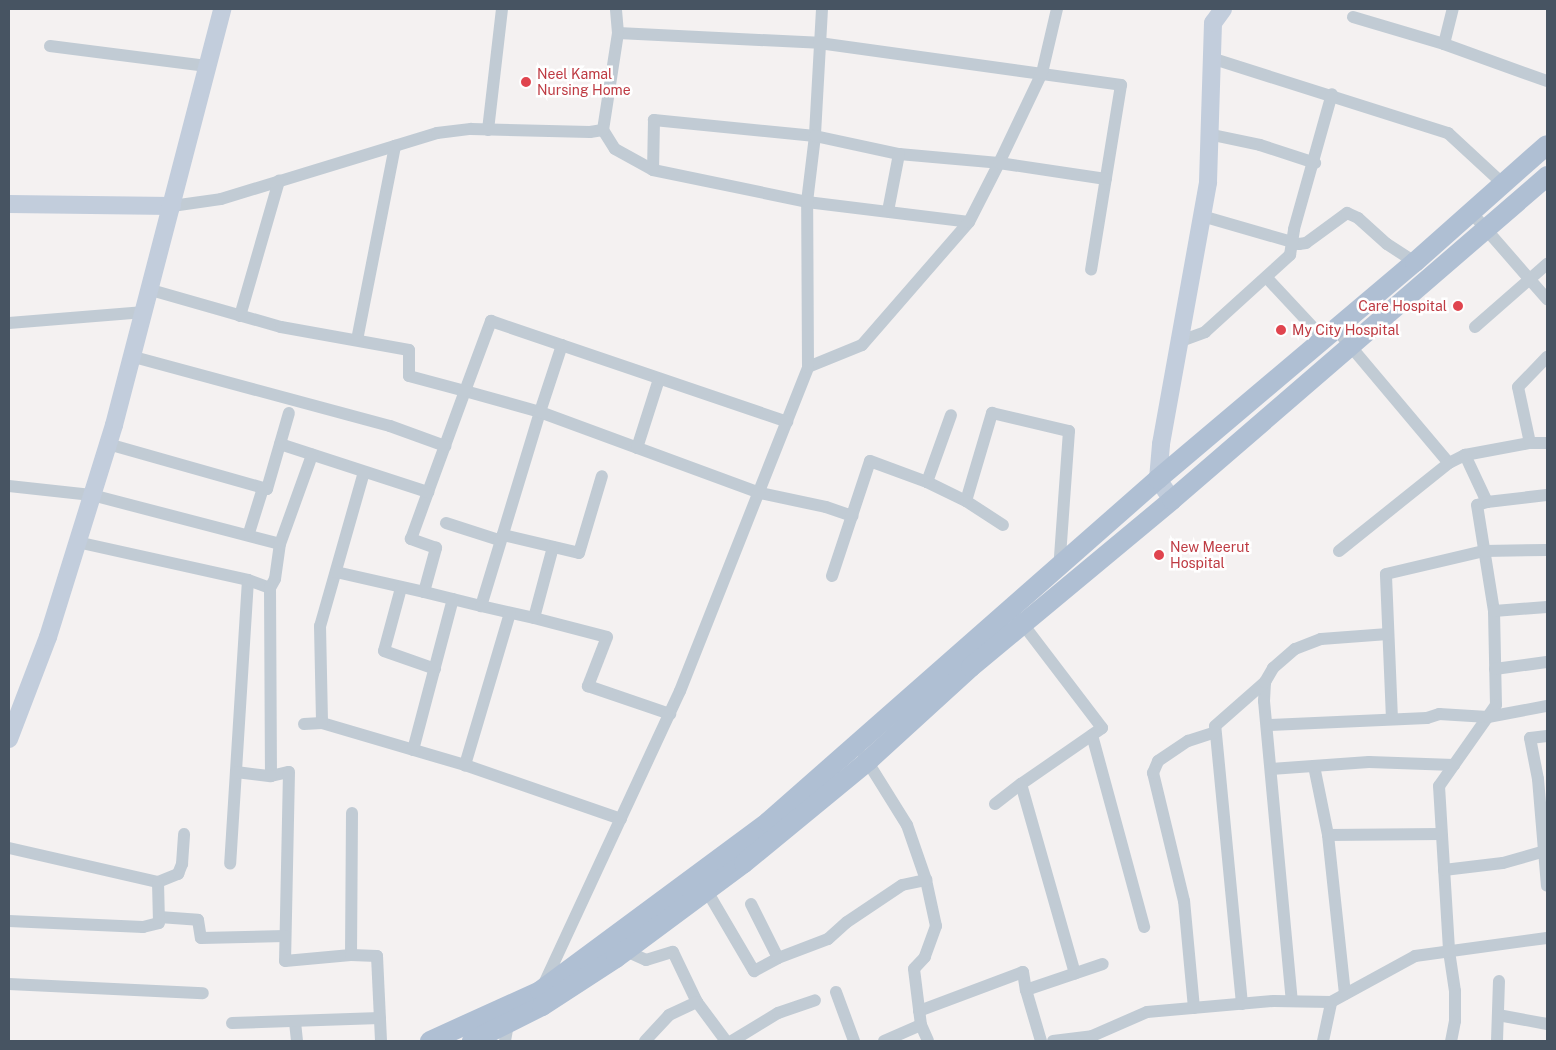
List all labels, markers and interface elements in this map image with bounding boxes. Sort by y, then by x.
place label: Neel Kamal Nursing Home [537,66,631,98]
marker: Neel Kamal Nursing Home [519,75,533,89]
place label: Care Hospital [1358,298,1447,314]
marker: Care Hospital [1451,299,1465,313]
place label: My City Hospital [1292,322,1399,338]
marker: My City Hospital [1274,323,1288,337]
place label: New Meerut Hospital [1170,539,1250,572]
marker: New Meerut Hospital [1152,548,1166,562]

